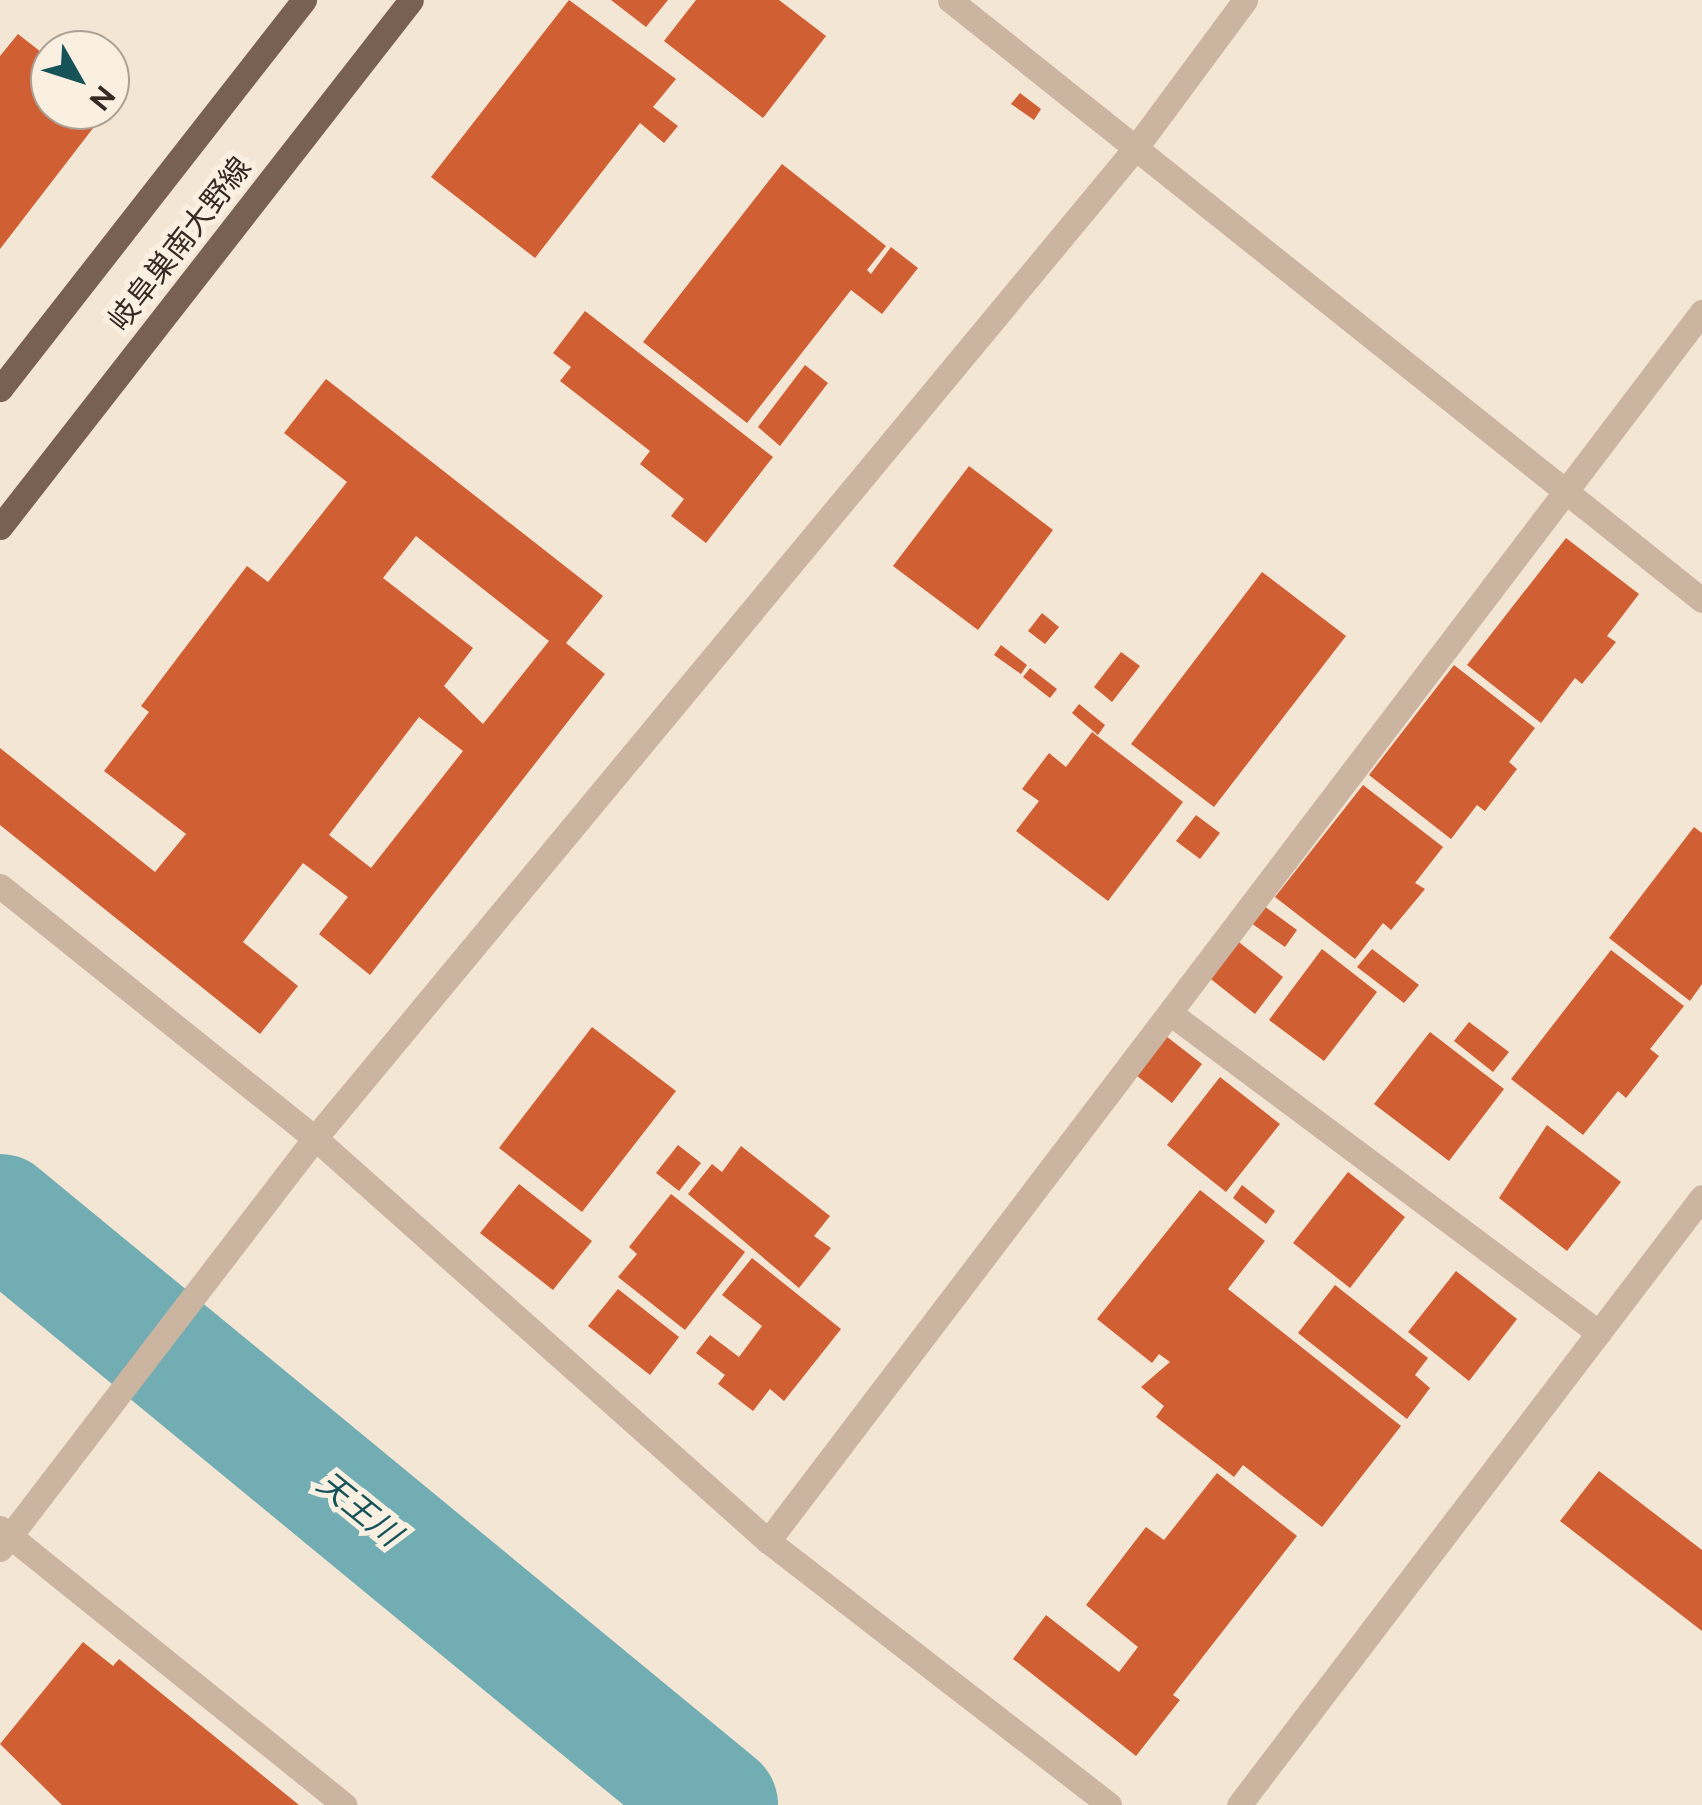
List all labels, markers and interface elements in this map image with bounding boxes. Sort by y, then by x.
north arrow [30,30,130,130]
text: N [83,79,122,117]
street label: 岐阜巣南大野線 [101,150,259,338]
water label: 天王川 [310,1464,408,1554]

